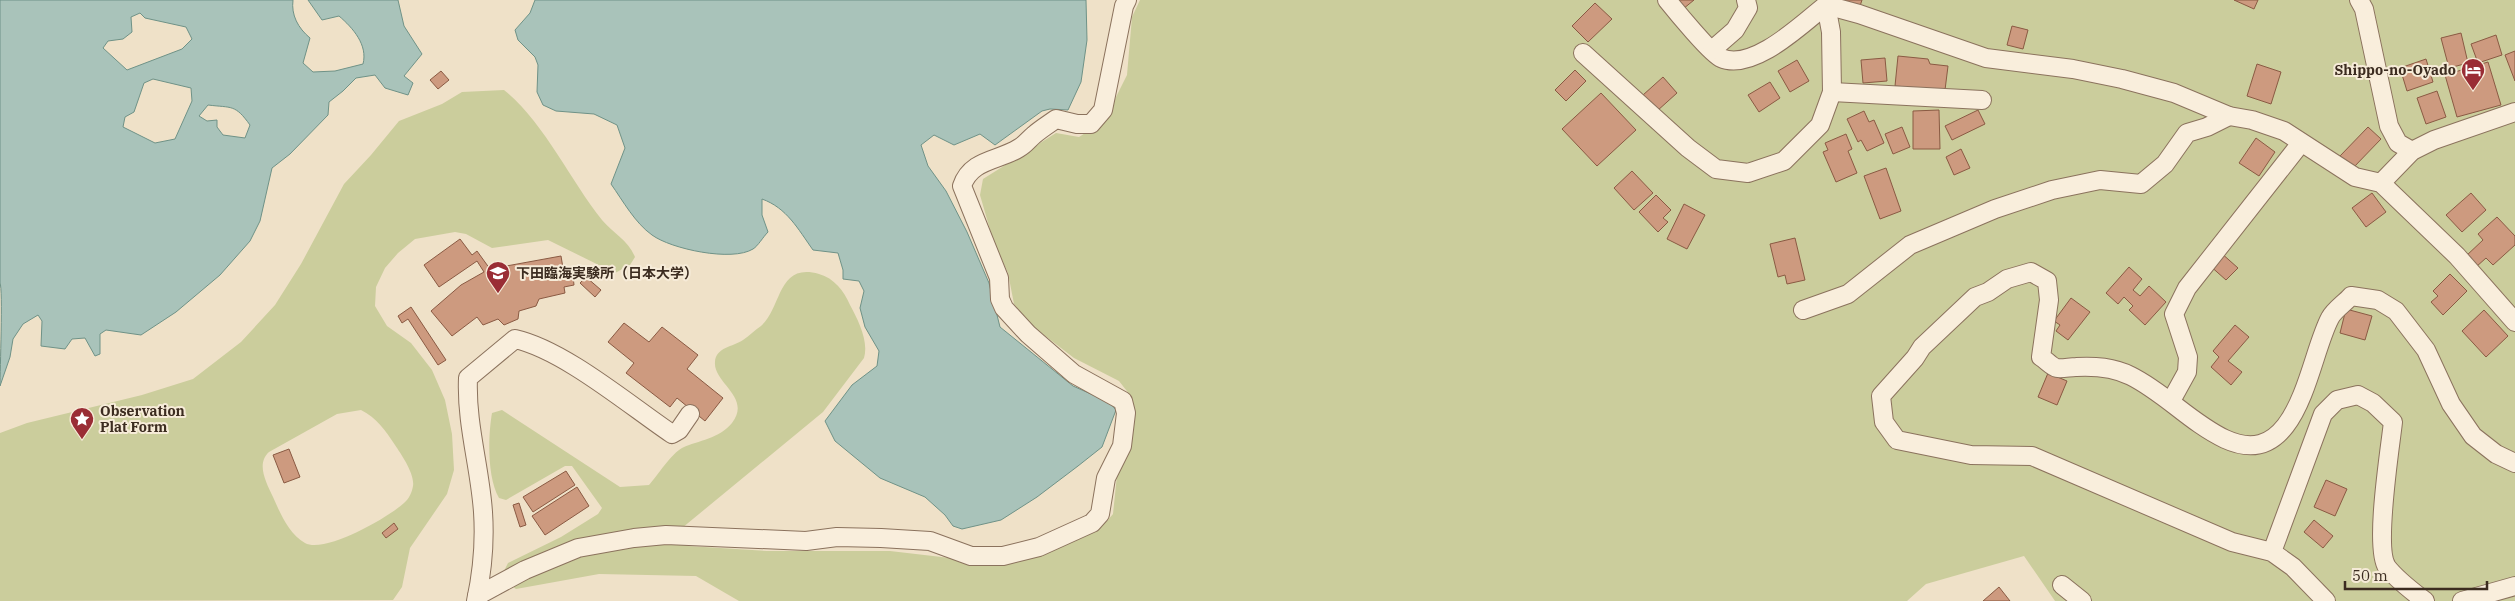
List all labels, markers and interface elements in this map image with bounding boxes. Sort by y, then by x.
hotel icon: Shippo-no-Oyado [2460,57,2486,91]
place label: Shippo-no-Oyado [2335,61,2456,79]
school or university icon: 下田臨海実験所（日本大学） [485,260,511,294]
place label: 下田臨海実験所（日本大学） [516,264,698,282]
place label: Observation Plat Form [100,402,185,436]
place icon: Observation Plat Form [69,406,95,440]
scale bar [2345,558,2488,590]
text: 50 m [2352,566,2388,585]

